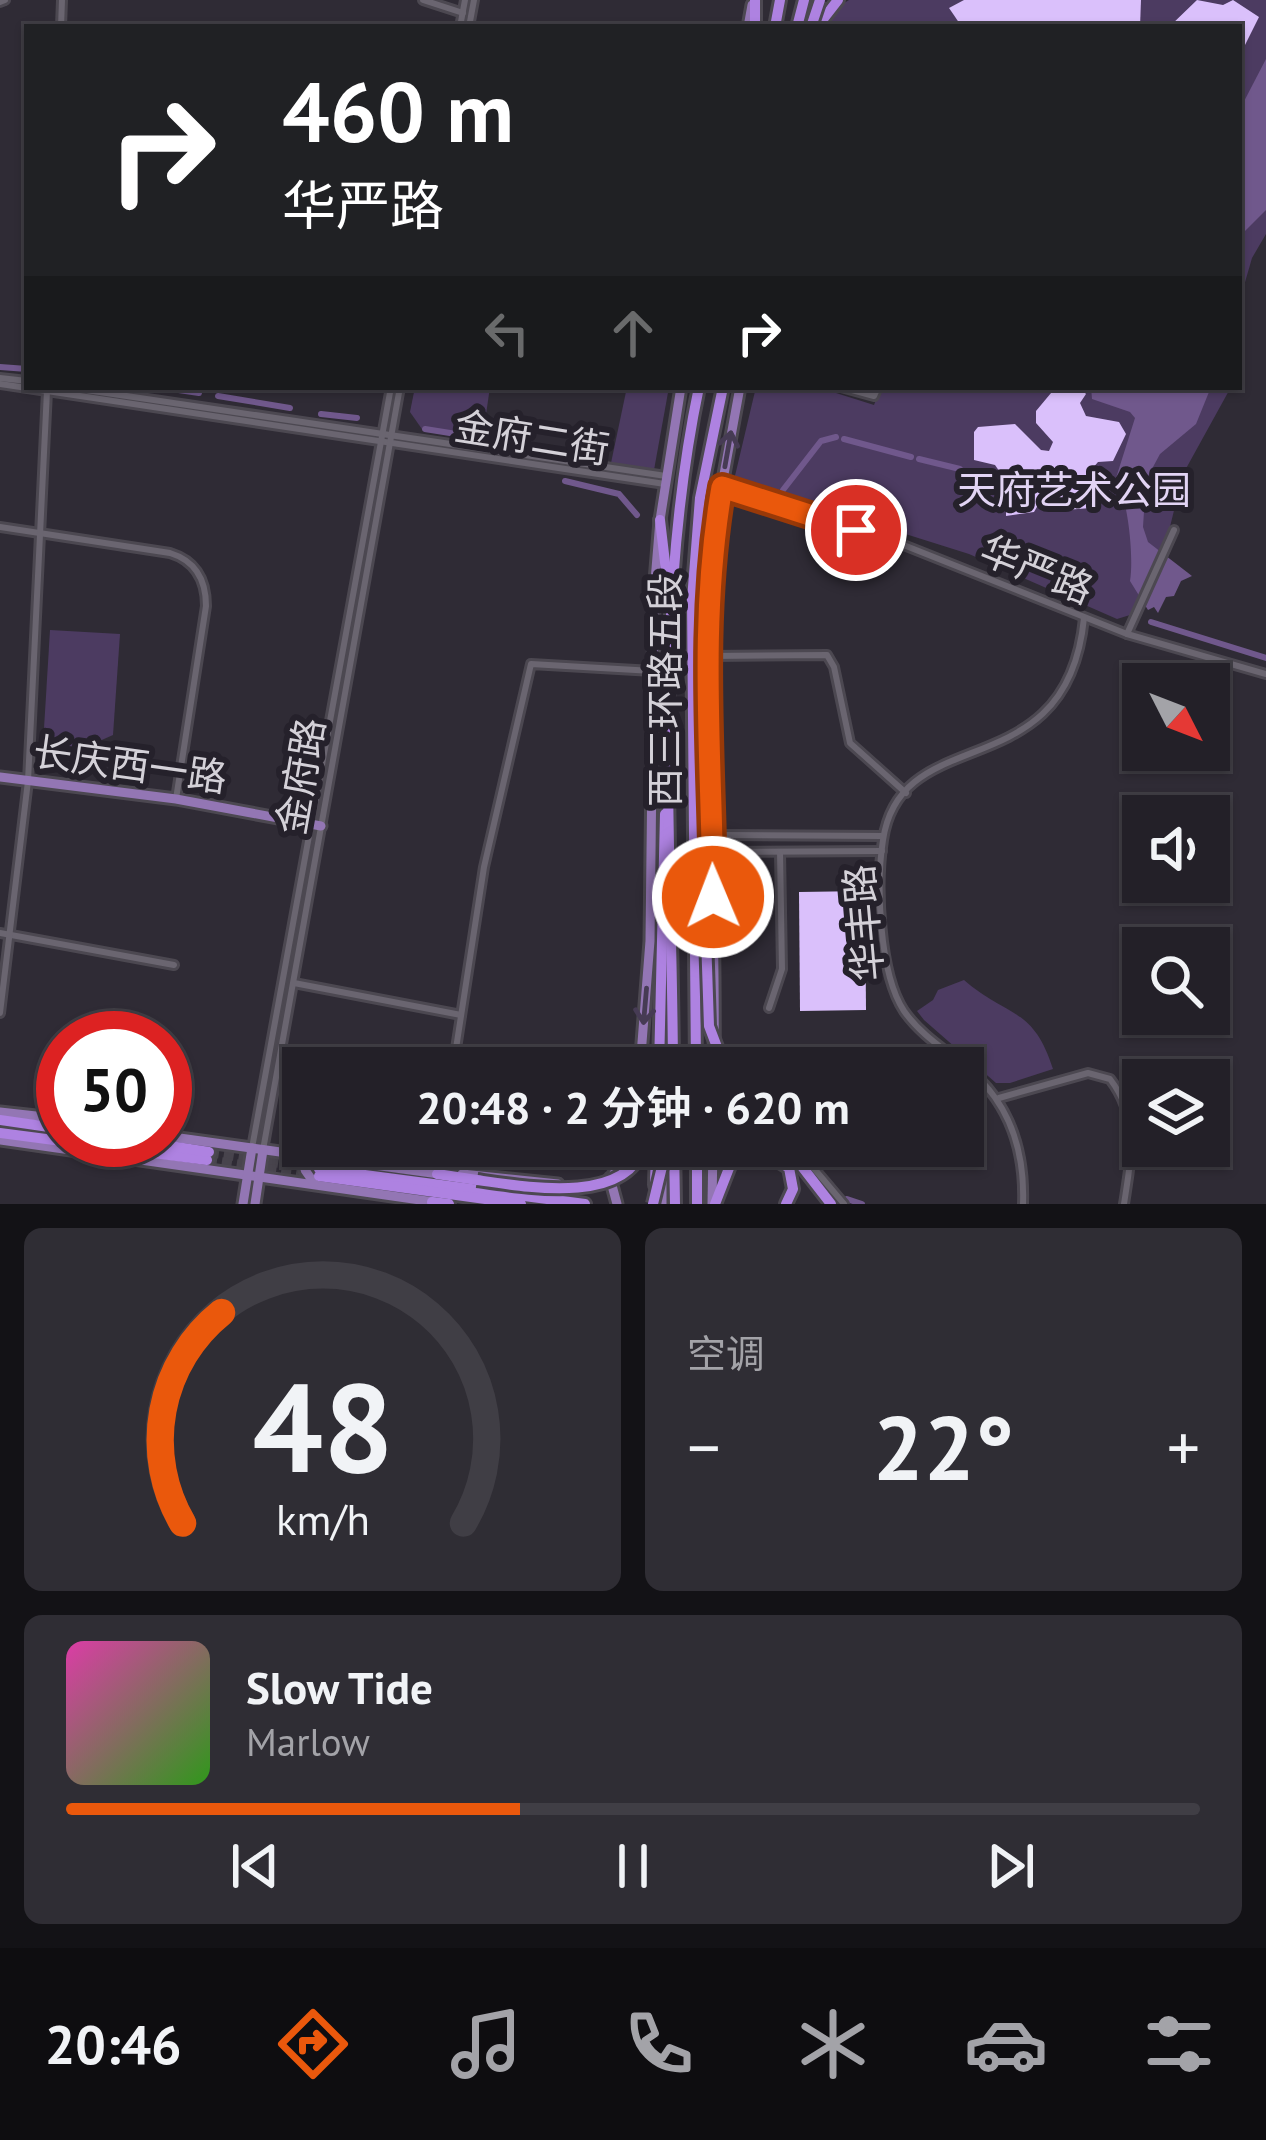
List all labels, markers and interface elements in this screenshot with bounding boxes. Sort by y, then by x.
text: 460 m [282,56,514,165]
icon: right [84,72,240,228]
text: 华严路 [282,170,444,240]
icon: left [474,300,540,366]
icon: ahead [600,300,666,366]
icon: right [726,300,792,366]
street label: 金府二街 [451,400,613,474]
one-way arrow [718,430,740,469]
park label: 天府艺术公园 [957,464,1191,515]
pin [805,479,907,581]
icon: arrive [823,497,889,563]
street label: 华严路 [973,523,1101,615]
street label: 西三环路五段 [639,573,690,807]
north arrow [1122,663,1230,771]
map controls [1122,663,1230,1167]
street label: 金府路 [265,714,335,838]
street label: 长庆西一路 [30,725,230,803]
button: sound [1122,795,1230,903]
position arrow [650,834,776,960]
street label: 华丰路 [832,862,894,984]
button: search [1122,927,1230,1035]
one-way arrow [633,986,656,1025]
speed limit sign: 50 [36,1011,192,1167]
button: layers [1122,1059,1230,1167]
text: 20:48 · 2 分钟 · 620 m [416,1078,850,1136]
text: 空调 [687,1328,765,1379]
text: 48 [252,1345,393,1506]
text: 22° [873,1388,1014,1505]
text: − [687,1404,720,1489]
text: + [1167,1404,1200,1489]
text: km/h [275,1490,370,1546]
text: Slow Tide [246,1658,433,1716]
text: Marlow [246,1716,370,1767]
icon: previous [222,1833,288,1899]
icon: pause [600,1833,666,1899]
icon: next [978,1833,1044,1899]
icon: directions [271,2002,355,2086]
icon: music [444,2002,528,2086]
icon: phone [617,2002,701,2086]
icon: climate [791,2002,875,2086]
icon: car [964,2002,1048,2086]
icon: filters [1137,2002,1221,2086]
text: 20:46 [45,2009,182,2079]

